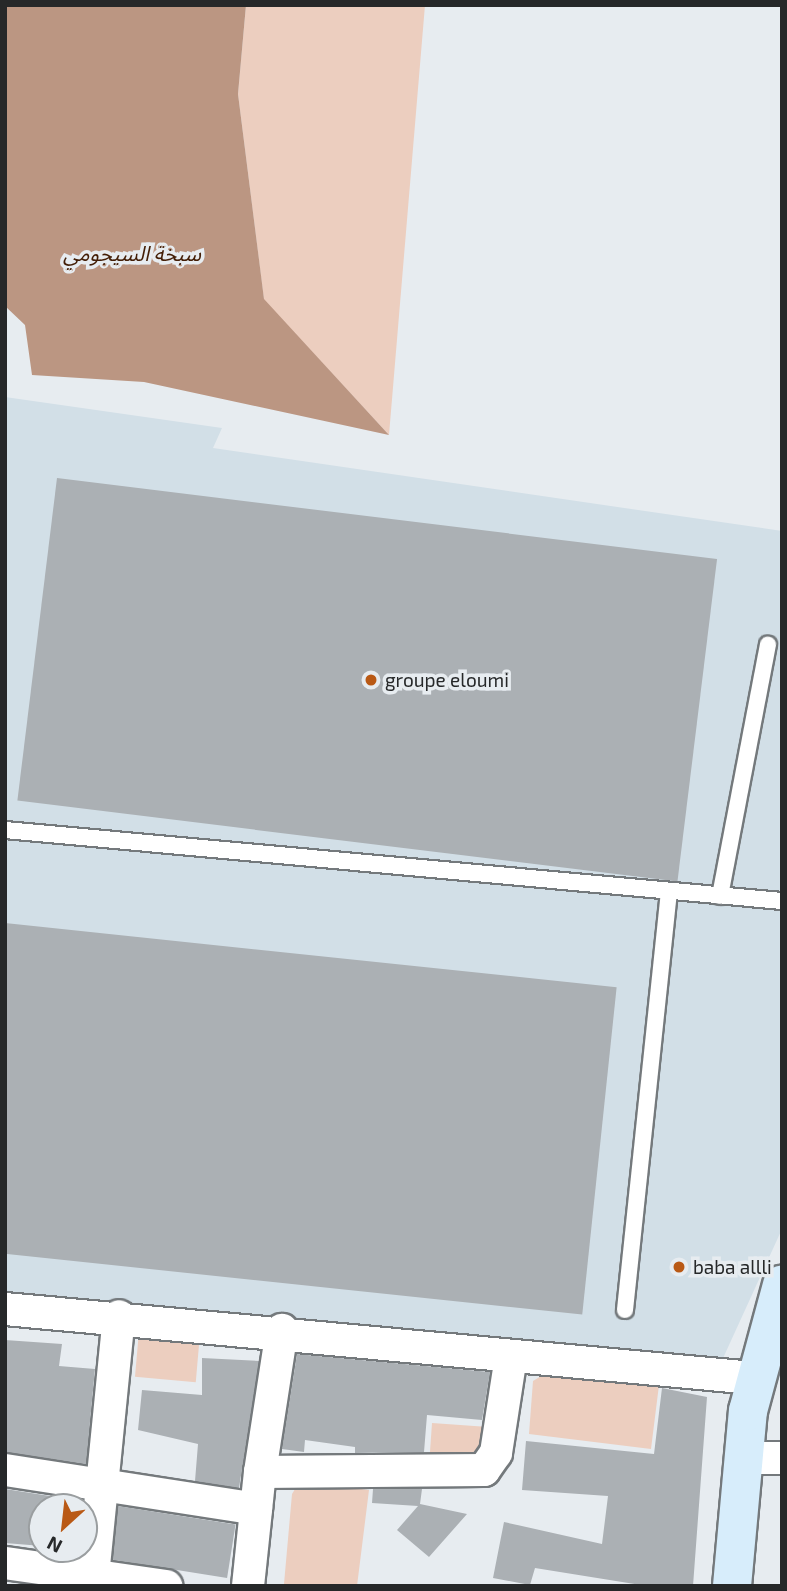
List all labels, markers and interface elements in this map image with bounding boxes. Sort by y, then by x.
water label: سبخة السيجومي [63,240,201,266]
place label: groupe eloumi [385,669,509,691]
marker: groupe eloumi [363,672,379,688]
place label: baba allli [693,1256,772,1278]
marker: baba allli [671,1259,687,1275]
north arrow [28,1493,98,1563]
text: N [43,1532,65,1559]

